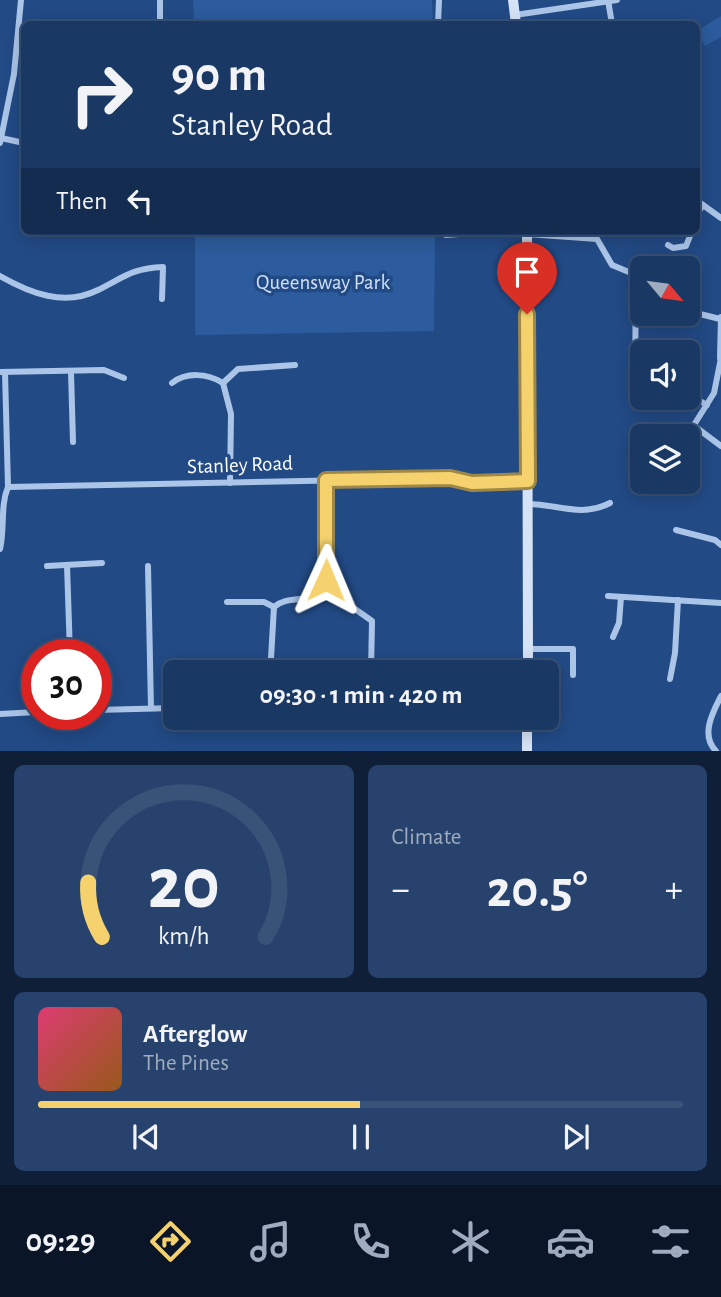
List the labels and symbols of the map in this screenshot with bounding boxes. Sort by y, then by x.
pin [497,242,557,314]
north arrow [630,256,700,326]
park label: Queensway Park [256,272,390,293]
street label: Stanley Road [187,453,293,477]
position arrow [289,543,363,617]
speed limit sign: 30 [21,639,112,730]

